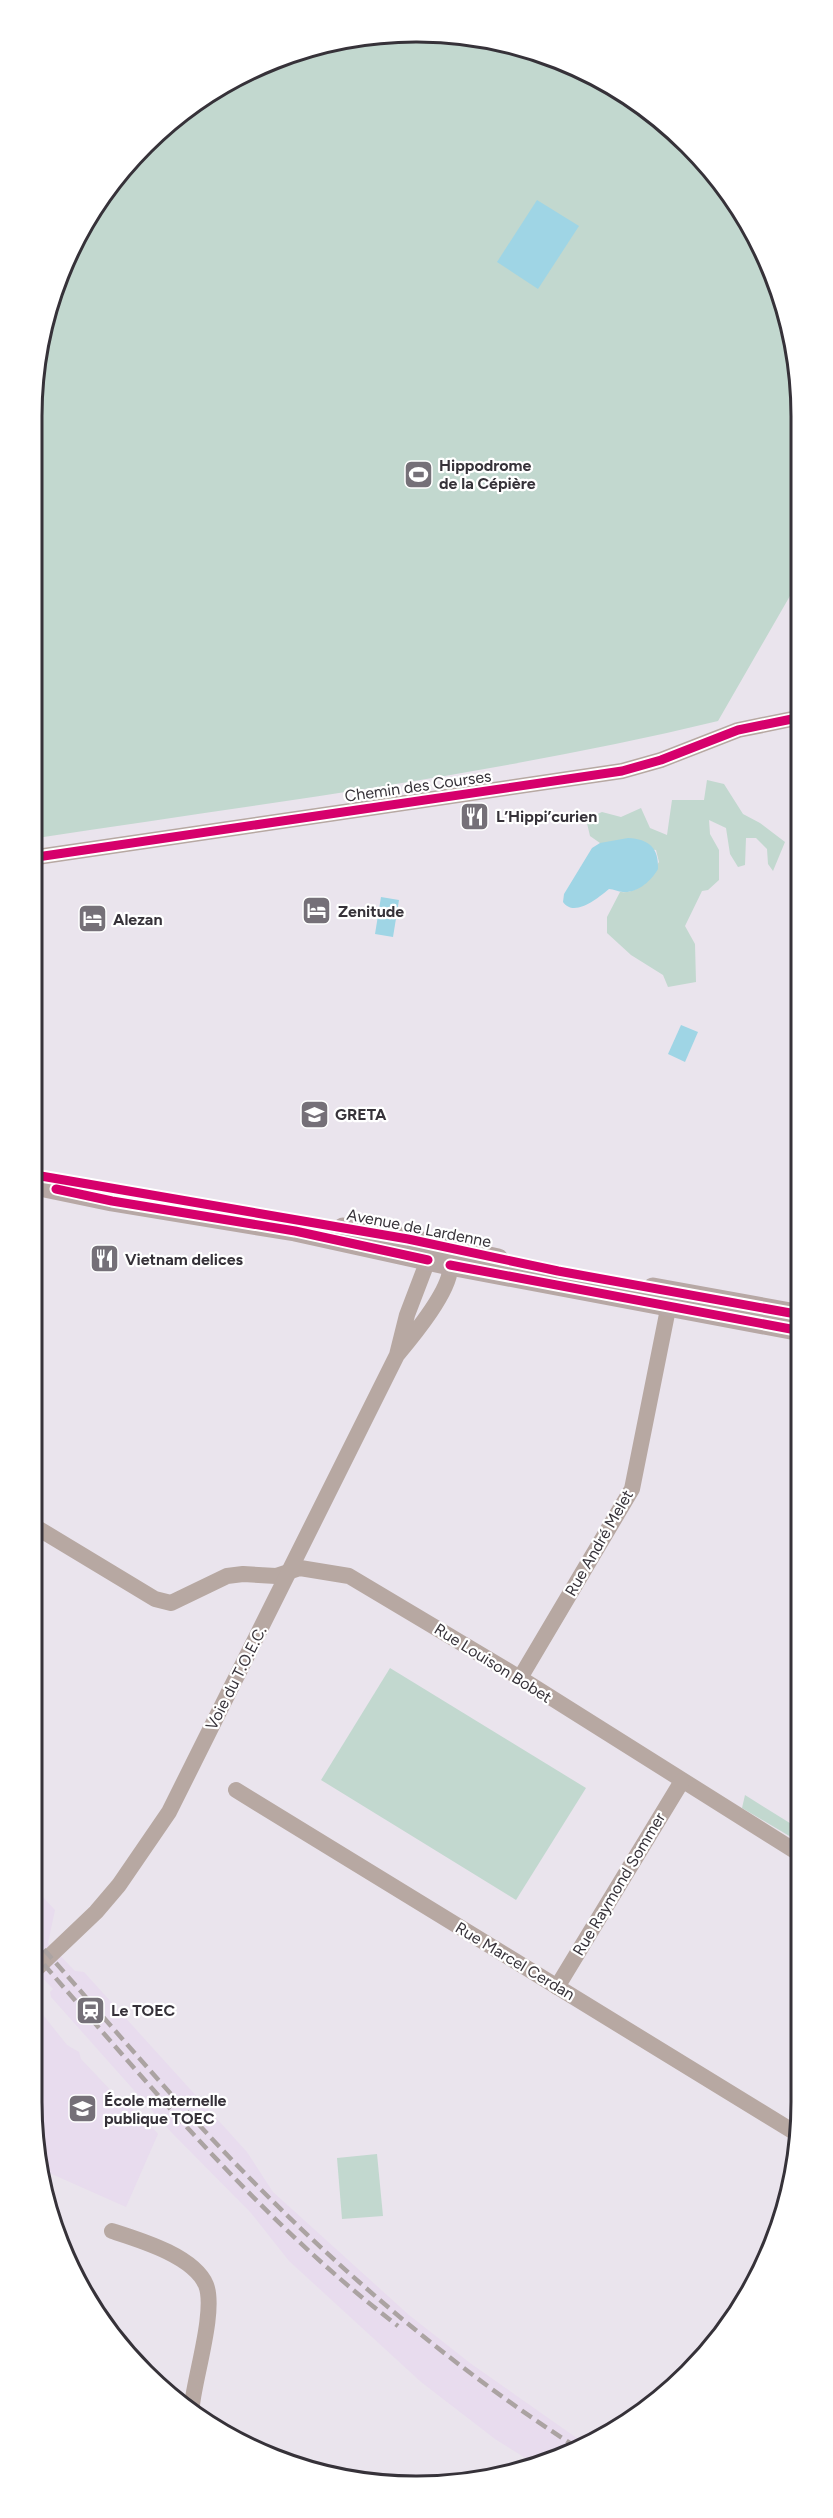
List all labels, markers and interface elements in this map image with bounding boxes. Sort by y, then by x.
place label: Hippodrome de la Cépière [439,456,536,493]
sports icon: Hippodrome de la Cépière [402,458,434,490]
street label: Chemin des Courses [344,766,492,806]
restaurant icon: L’Hippi’curien [459,800,491,832]
place label: L’Hippi’curien [496,807,597,826]
hotel icon: Zenitude [301,895,333,927]
place label: Zenitude [338,902,404,921]
hotel icon: Alezan [76,903,108,935]
place label: Alezan [113,910,162,929]
school or university icon: GRETA [298,1098,330,1130]
place label: GRETA [335,1105,387,1124]
street label: Avenue de Lardenne [345,1205,493,1251]
restaurant icon: Vietnam delices [88,1243,120,1275]
place label: Vietnam delices [125,1250,244,1269]
street label: Rue André Melet [561,1487,637,1599]
street label: Rue Louison Bobet [431,1619,555,1707]
street label: Voie du T.O.E.C. [202,1623,270,1733]
street label: Rue Raymond Sommer [569,1808,670,1959]
street label: Rue Marcel Cerdan [452,1918,578,2004]
station icon: Le TOEC [74,1994,106,2026]
place label: Le TOEC [111,2001,176,2020]
place label: École maternelle publique TOEC [104,2091,227,2128]
school or university icon: École maternelle publique TOEC [67,2093,99,2125]

